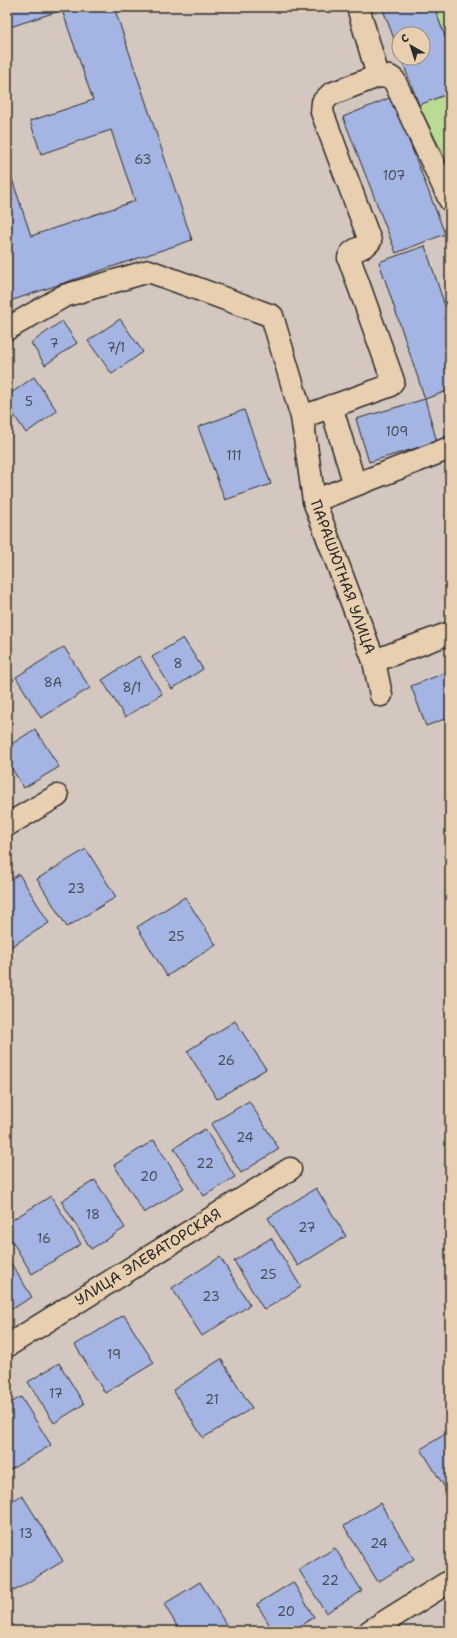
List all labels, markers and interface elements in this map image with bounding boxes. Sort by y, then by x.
north arrow [391,26,431,66]
text: С [398,31,413,47]
house number: 63 [134,151,152,168]
house number: 107 [383,167,405,184]
house number: 7 [49,335,59,352]
house number: 7/1 [107,339,125,356]
house number: 5 [25,393,33,410]
house number: 109 [386,423,408,440]
house number: 111 [226,447,242,464]
street label: ПАРАШЮТНАЯ УЛИЦА [306,497,380,657]
house number: 8 [173,655,183,672]
house number: 8А [44,674,62,691]
house number: 8/1 [123,679,141,696]
house number: 23 [67,880,85,897]
house number: 25 [168,928,184,945]
house number: 26 [217,1052,235,1069]
house number: 24 [236,1129,254,1146]
house number: 22 [196,1155,214,1172]
house number: 20 [140,1168,158,1185]
street label: УЛИЦА ЭЛЕВАТОРСКАЯ [71,1204,225,1310]
house number: 18 [86,1206,100,1223]
house number: 27 [298,1219,316,1236]
house number: 16 [37,1230,51,1247]
house number: 25 [260,1266,276,1283]
house number: 23 [202,1288,220,1305]
house number: 19 [107,1346,121,1363]
house number: 17 [49,1385,63,1402]
house number: 21 [205,1391,219,1408]
house number: 13 [19,1525,33,1542]
house number: 24 [370,1535,388,1552]
house number: 22 [321,1572,339,1589]
house number: 20 [277,1603,295,1620]

